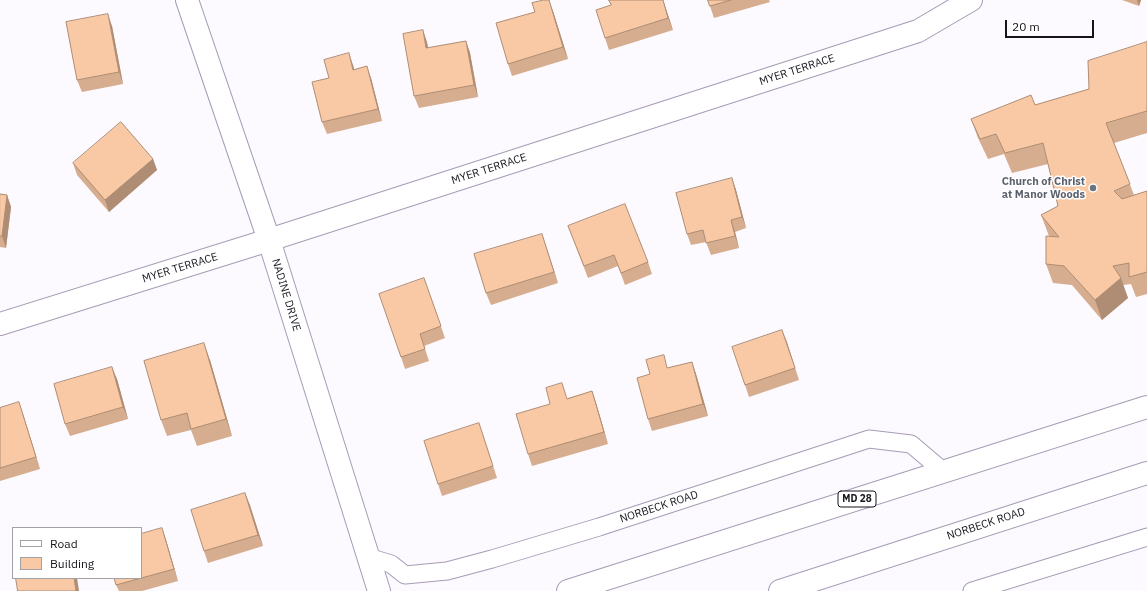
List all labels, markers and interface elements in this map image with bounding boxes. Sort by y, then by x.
scale bar [1007,12,1096,38]
text: 20 m [1012,19,1040,34]
street label: MYER TERRACE [758,52,836,88]
street label: MYER TERRACE [450,151,528,187]
place label: Church of Christ at Manor Woods [1002,175,1085,201]
marker: Church of Christ at Manor Woods [1088,183,1098,193]
street label: MYER TERRACE [141,250,219,286]
street label: NADINE DRIVE [269,257,303,333]
street label: NORBECK ROAD [618,488,700,526]
road number: MD 28 [838,491,876,507]
street label: NORBECK ROAD [945,505,1027,543]
legend [12,527,142,579]
text: Road [50,536,78,551]
text: Building [50,556,94,571]

